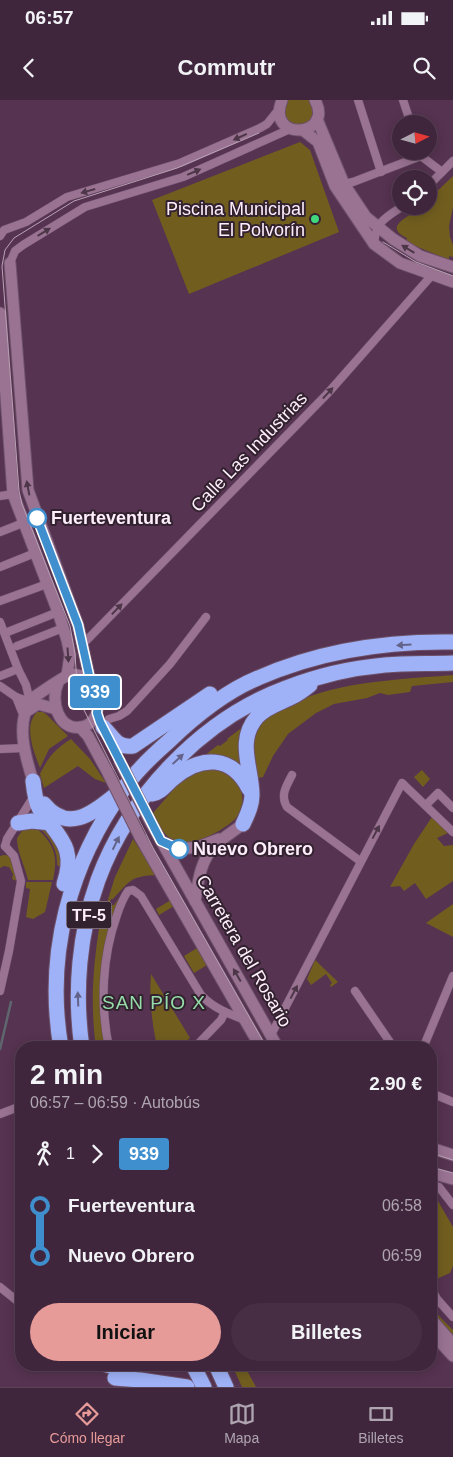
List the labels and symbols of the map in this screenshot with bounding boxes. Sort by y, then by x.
north arrow [392,115,438,160]
one-way arrow [233,133,247,141]
one-way arrow [187,167,202,175]
one-way arrow [80,188,95,196]
place label: Piscina Municipal El Polvorín [166,199,305,240]
marker: Piscina Municipal El Polvorín [309,213,321,225]
one-way arrow [38,227,51,236]
one-way arrow [402,244,415,253]
one-way arrow [322,387,334,399]
street label: Calle Las Industrias [187,388,311,516]
one-way arrow [23,480,31,496]
marker: Fuerteventura [27,508,47,528]
place label: Fuerteventura [51,508,172,528]
one-way arrow [111,604,123,616]
one-way arrow [396,641,412,649]
one-way arrow [65,647,73,663]
line badge: 939 [66,676,124,708]
one-way arrow [171,753,183,765]
one-way arrow [371,825,380,839]
one-way arrow [112,836,120,850]
marker: Nuevo Obrero [169,839,189,859]
place label: Nuevo Obrero [193,839,313,859]
street label: Carretera del Rosario [192,871,296,1031]
road number: TF-5 [66,902,112,928]
one-way arrow [232,968,241,981]
one-way arrow [290,985,298,999]
one-way arrow [73,991,81,1007]
district label: SAN PÍO X [102,992,206,1013]

